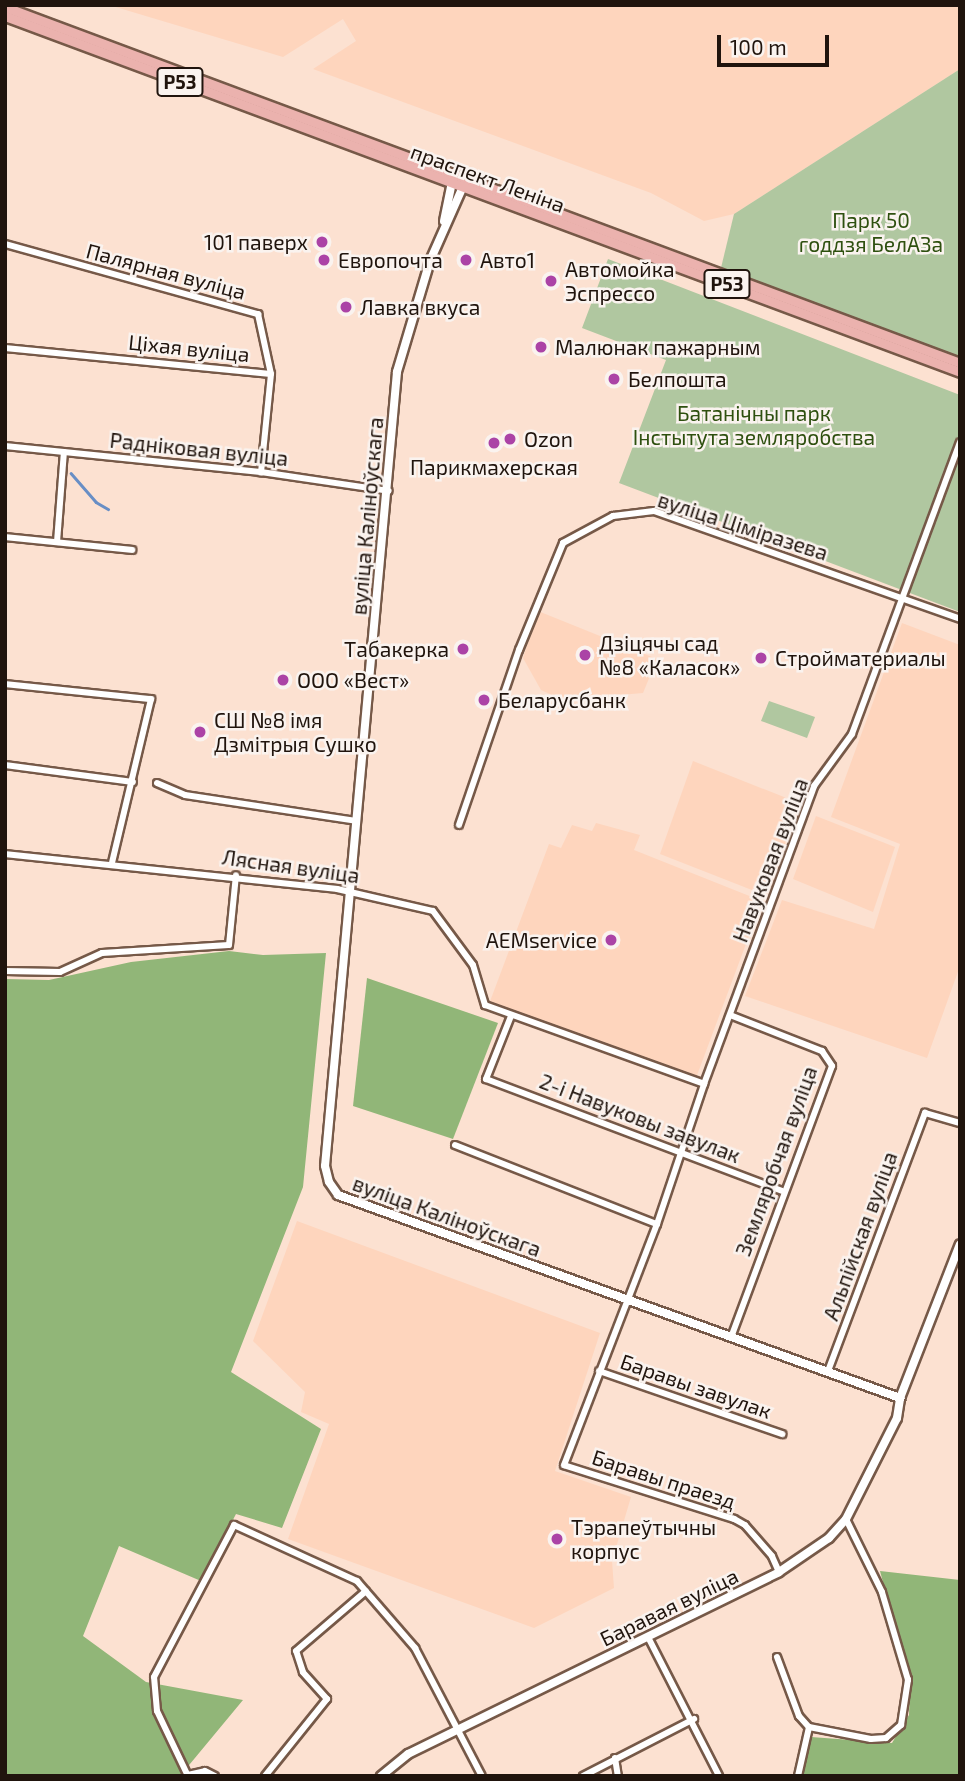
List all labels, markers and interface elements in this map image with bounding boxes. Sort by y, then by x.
scale bar [720,21,832,65]
text: 100 m [730,34,787,59]
road number: Р53 [156,66,204,97]
street label: праспект Леніна [407,138,569,218]
park label: Парк 50 годдзя БелАЗа [799,207,943,257]
place label: 101 паверх [204,229,308,255]
marker: 101 паверх [314,234,330,250]
street label: Палярная вуліца [83,238,249,304]
place label: Европочта [338,247,443,273]
place label: Авто1 [480,247,535,273]
marker: Европочта [316,252,332,268]
marker: Авто1 [458,252,474,268]
place label: Автомойка Эспрессо [565,256,675,306]
road number: Р53 [702,268,752,300]
marker: Автомойка Эспрессо [543,273,559,289]
place label: Лавка вкуса [360,294,480,320]
marker: Лавка вкуса [338,299,354,315]
street label: Ціхая вуліца [127,329,251,367]
place label: Малюнак пажарным [555,334,760,360]
marker: Малюнак пажарным [533,339,549,355]
place label: Белпошта [628,366,727,392]
marker: Белпошта [606,371,622,387]
park label: Батанічны парк Інстытута земляробства [633,400,875,450]
street label: вуліца Каліноўскага [346,416,388,616]
place label: Ozon [524,426,573,452]
street label: Радніковая вуліца [108,427,290,471]
marker: Ozon [502,431,518,447]
marker: Парикмахерская [486,435,502,451]
place label: Парикмахерская [410,454,578,480]
street label: вуліца Ціміразева [655,487,831,565]
place label: Дзіцячы сад №8 «Каласок» [599,630,740,680]
place label: Табакерка [344,636,449,662]
marker: Табакерка [455,641,471,657]
place label: Стройматериалы [775,645,946,671]
marker: Дзіцячы сад №8 «Каласок» [577,647,593,663]
marker: Стройматериалы [753,650,769,666]
place label: ООО «Вест» [297,667,409,693]
marker: ООО «Вест» [275,672,291,688]
place label: Беларусбанк [498,687,626,713]
marker: Беларусбанк [476,692,492,708]
place label: СШ №8 імя Дзмітрыя Сушко [214,707,377,757]
marker: СШ №8 імя Дзмітрыя Сушко [192,724,208,740]
street label: Навуковая вуліца [727,774,813,946]
street label: Лясная вуліца [221,844,361,888]
place label: AEMservice [486,927,597,953]
marker: AEMservice [603,932,619,948]
street label: Земляробчая вуліца [730,1063,822,1259]
street label: 2-і Навуковы завулак [536,1068,744,1168]
street label: Альпійская вуліца [818,1148,902,1324]
street label: вуліца Каліноўскага [349,1170,545,1262]
street label: Баравы завулак [617,1348,775,1424]
street label: Баравы праезд [589,1444,739,1514]
place label: Тэрапеўтычны корпус [571,1514,716,1564]
marker: Тэрапеўтычны корпус [549,1531,565,1547]
street label: Баравая вуліца [596,1563,742,1651]

